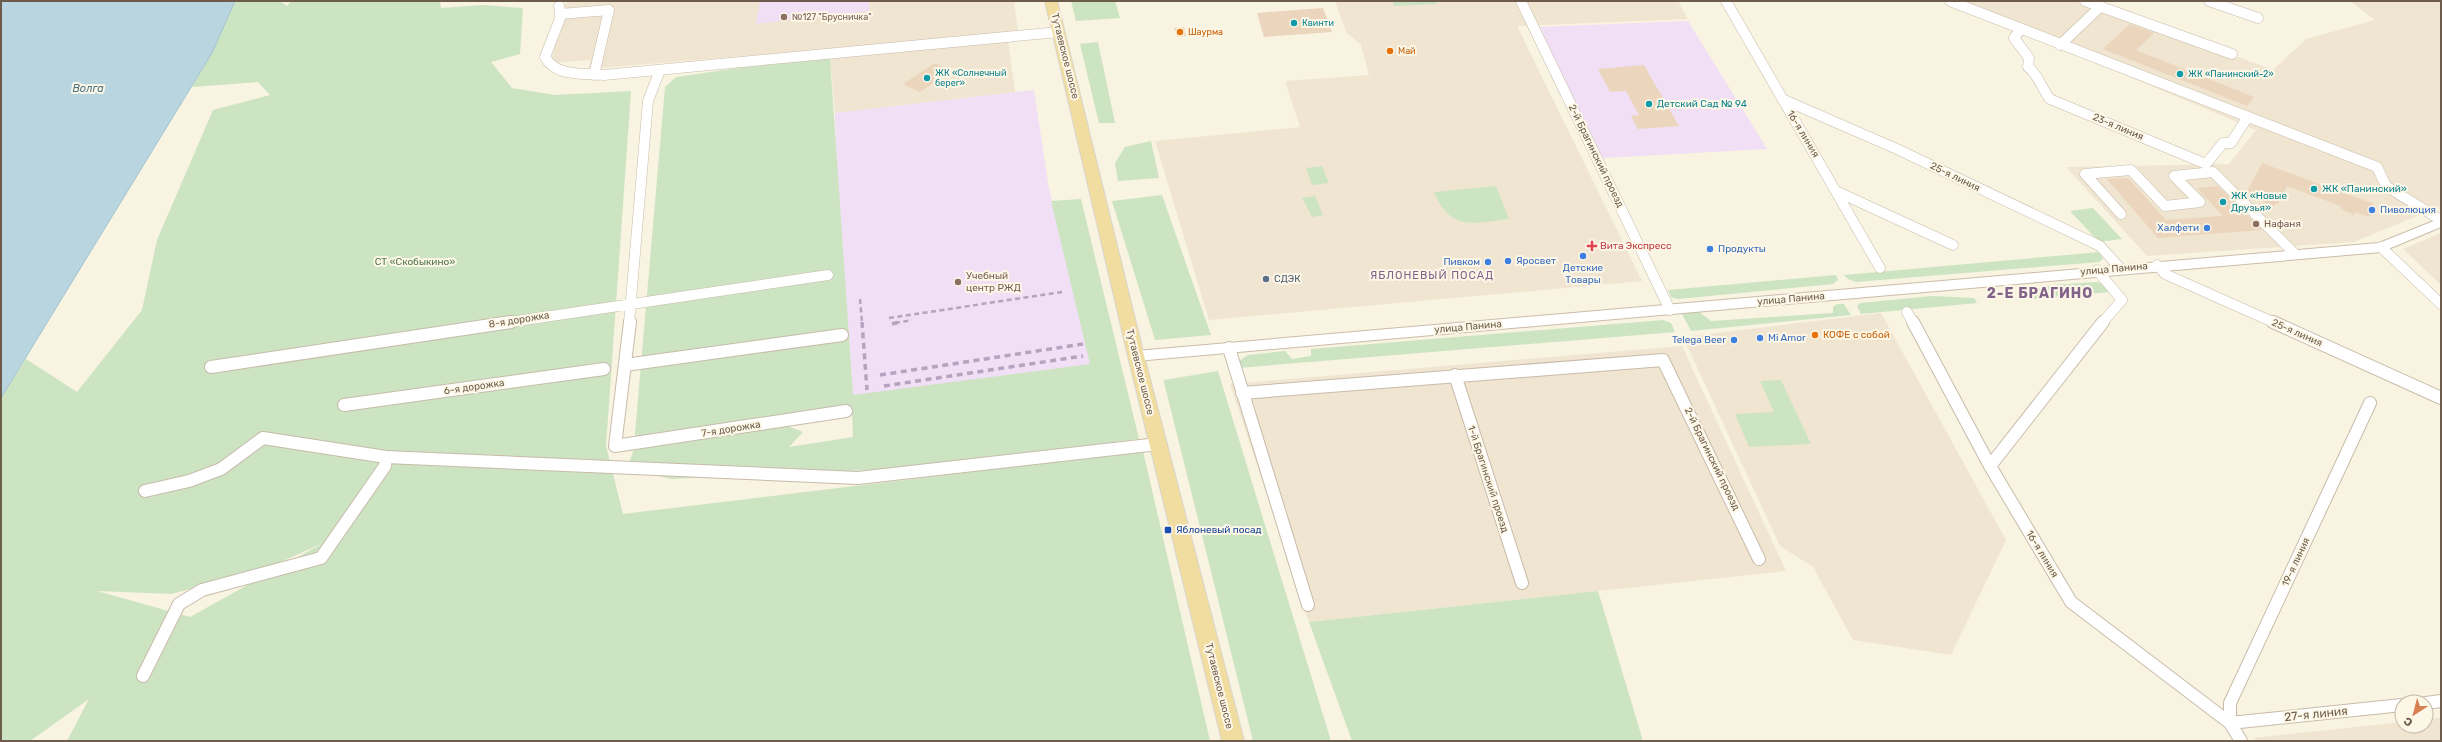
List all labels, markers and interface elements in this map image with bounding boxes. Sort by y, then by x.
marker: №127 "Брусничка" [779,12,789,22]
place label: №127 "Брусничка" [792,12,872,22]
street label: Тутаевское шоссе [1049,12,1082,100]
marker: Квинти [1289,18,1299,28]
place label: Квинти [1302,18,1334,28]
marker: Шаурма [1175,27,1185,37]
place label: Шаурма [1188,27,1223,37]
marker: Май [1385,46,1395,56]
place label: Май [1398,46,1416,56]
place label: ЖК «Солнечный берег» [935,68,1006,88]
marker: ЖК «Панинский-2» [2175,69,2185,79]
place label: ЖК «Панинский-2» [2188,69,2274,79]
marker: ЖК «Солнечный берег» [922,73,932,83]
water label: Волга [72,82,104,95]
place label: Детский Сад № 94 [1657,98,1747,110]
marker: Детский Сад № 94 [1644,99,1654,109]
street label: 2-й Брагинский проезд [1566,102,1626,210]
street label: 16-я линия [1784,108,1822,160]
street label: 23-я линия [2091,111,2145,143]
street label: 25-я линия [1928,160,1982,194]
place label: ЖК «Панинский» [2322,183,2407,195]
marker: ЖК «Панинский» [2309,184,2319,194]
place label: ЖК «Новые Друзья» [2231,190,2287,214]
marker: ЖК «Новые Друзья» [2218,197,2228,207]
place label: Пиволюция [2380,204,2436,216]
marker: Пиволюция [2367,205,2377,215]
place label: Нафаня [2264,218,2301,230]
marker: Нафаня [2251,219,2261,229]
place label: Халфети [2157,222,2199,234]
marker: Халфети [2202,223,2212,233]
place label: Вита Экспресс [1600,240,1672,252]
marker: Вита Экспресс [1587,241,1597,251]
place label: Продукты [1718,243,1766,255]
marker: Продукты [1705,244,1715,254]
marker: Детские Товары [1578,251,1588,261]
place label: Яросвет [1516,255,1556,267]
park label: СТ «Скобыкино» [375,256,455,268]
place label: Пивком [1443,256,1480,268]
marker: Яросвет [1503,256,1513,266]
marker: Пивком [1483,257,1493,267]
street label: улица Панина [2080,260,2148,278]
place label: Детские Товары [1563,262,1604,286]
district label: ЯБЛОНЕВЫЙ ПОСАД [1370,269,1494,282]
place label: Учебный центр РЖД [966,270,1021,294]
place label: СДЭК [1274,273,1301,285]
marker: СДЭК [1261,274,1271,284]
marker: Учебный центр РЖД [953,277,963,287]
district label: 2-Е БРАГИНО [1987,285,2093,302]
street label: улица Панина [1757,290,1825,308]
street label: 8-я дорожка [488,309,550,331]
street label: 25-я линия [2270,317,2324,349]
street label: улица Панина [1434,318,1502,336]
street label: Тутаевское шоссе [1124,328,1157,416]
place label: КОФЕ с собой [1823,329,1890,341]
marker: КОФЕ с собой [1810,330,1820,340]
place label: Mi Amor [1768,332,1806,344]
marker: Mi Amor [1755,333,1765,343]
place label: Telega Beer [1672,334,1726,346]
marker: Telega Beer [1729,335,1739,345]
street label: 6-я дорожка [443,377,505,397]
street label: 2-й Брагинский проезд [1682,405,1742,513]
street label: 7-я дорожка [701,418,761,440]
street label: 1-й Брагинский проезд [1465,424,1511,534]
place label: Яблоневый посад [1176,524,1262,536]
marker: Яблоневый посад [1163,525,1173,535]
street label: 16-я линия [2023,528,2061,580]
street label: 19-я линия [2280,536,2312,588]
street label: Тутаевское шоссе [1203,642,1236,730]
north arrow [2394,694,2434,734]
street label: 27-я линия [2284,704,2348,724]
text: С [2401,714,2415,729]

